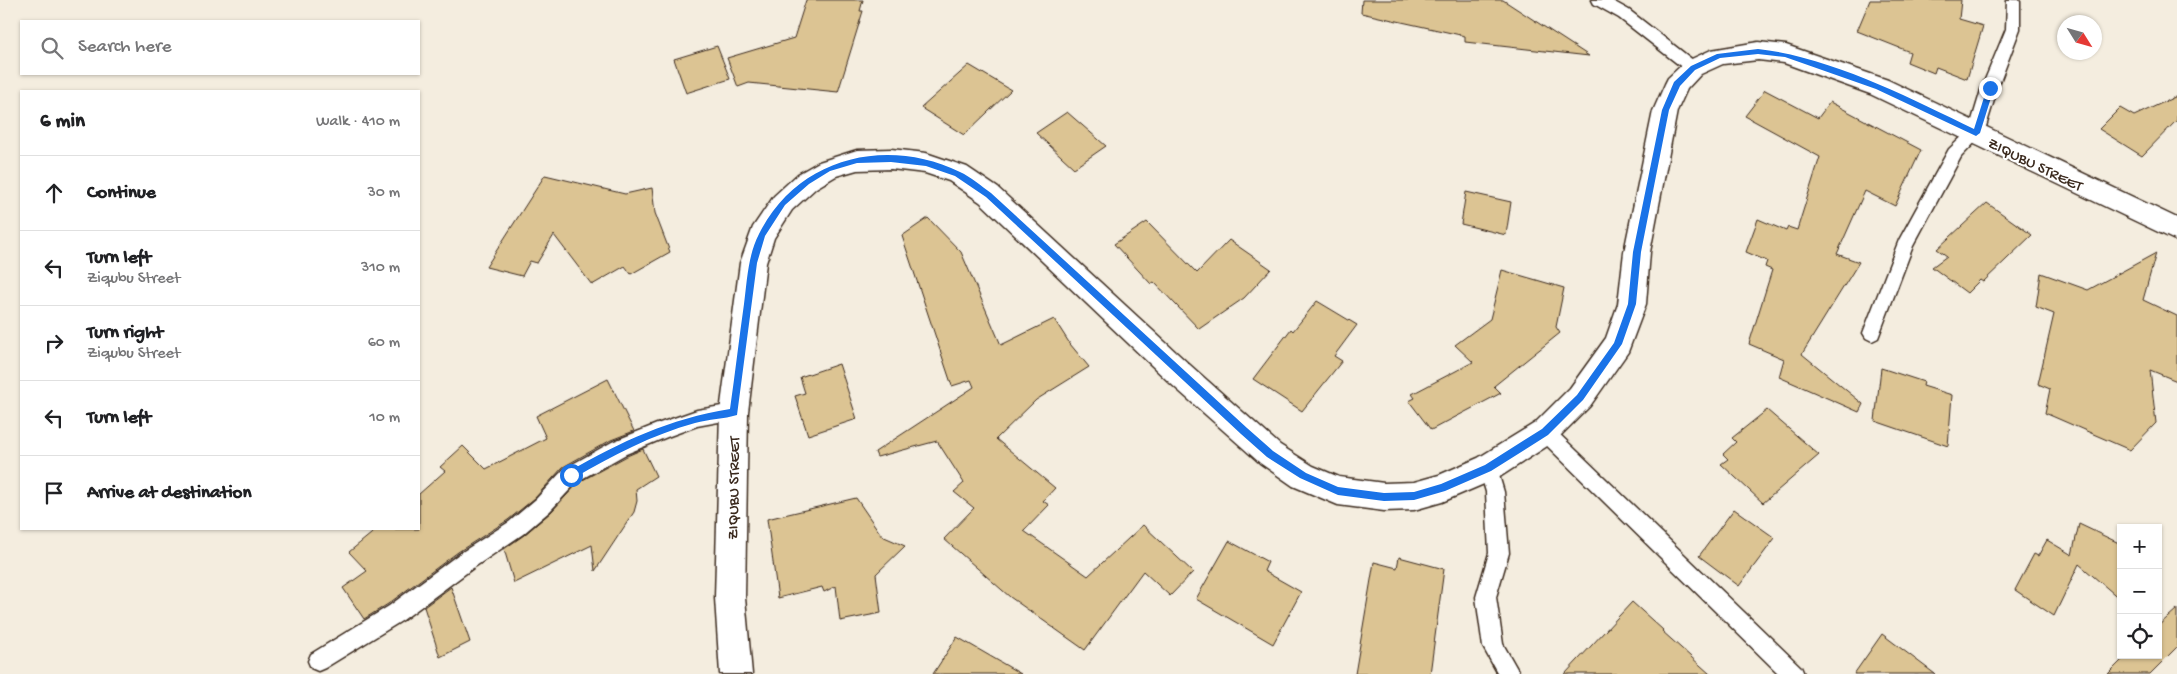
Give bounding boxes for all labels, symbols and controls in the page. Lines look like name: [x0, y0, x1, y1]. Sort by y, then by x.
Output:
north arrow: [2057, 15, 2102, 60]
search box: [20, 20, 420, 75]
icon: search: [38, 34, 66, 62]
text: Search here: [78, 36, 172, 59]
route end: [1979, 77, 2002, 100]
text: 6 min: [40, 110, 85, 135]
text: Walk · 410 m: [316, 113, 400, 132]
street label: ZIQUBU STREET: [1984, 135, 2086, 198]
icon: ahead: [40, 179, 68, 207]
text: Continue: [87, 182, 156, 205]
text: 30 m: [367, 184, 400, 203]
text: Turn left: [87, 247, 151, 270]
icon: left: [40, 254, 68, 282]
text: 310 m: [361, 259, 400, 278]
text: Ziqubu Street: [87, 270, 180, 289]
text: Turn right: [87, 322, 163, 345]
icon: right: [40, 329, 68, 357]
text: 60 m: [368, 334, 400, 353]
text: Ziqubu Street: [87, 345, 180, 364]
icon: left: [40, 404, 68, 432]
text: Turn left: [87, 407, 151, 430]
text: 10 m: [369, 409, 400, 428]
street label: ZIQUBU STREET: [725, 435, 746, 540]
route start: [560, 464, 583, 487]
icon: arrive: [40, 479, 68, 507]
text: Arrive at destination: [87, 482, 251, 505]
map controls: [2117, 524, 2162, 659]
button: +: [2117, 524, 2162, 569]
button: −: [2117, 569, 2162, 614]
button: locate: [2117, 614, 2162, 659]

